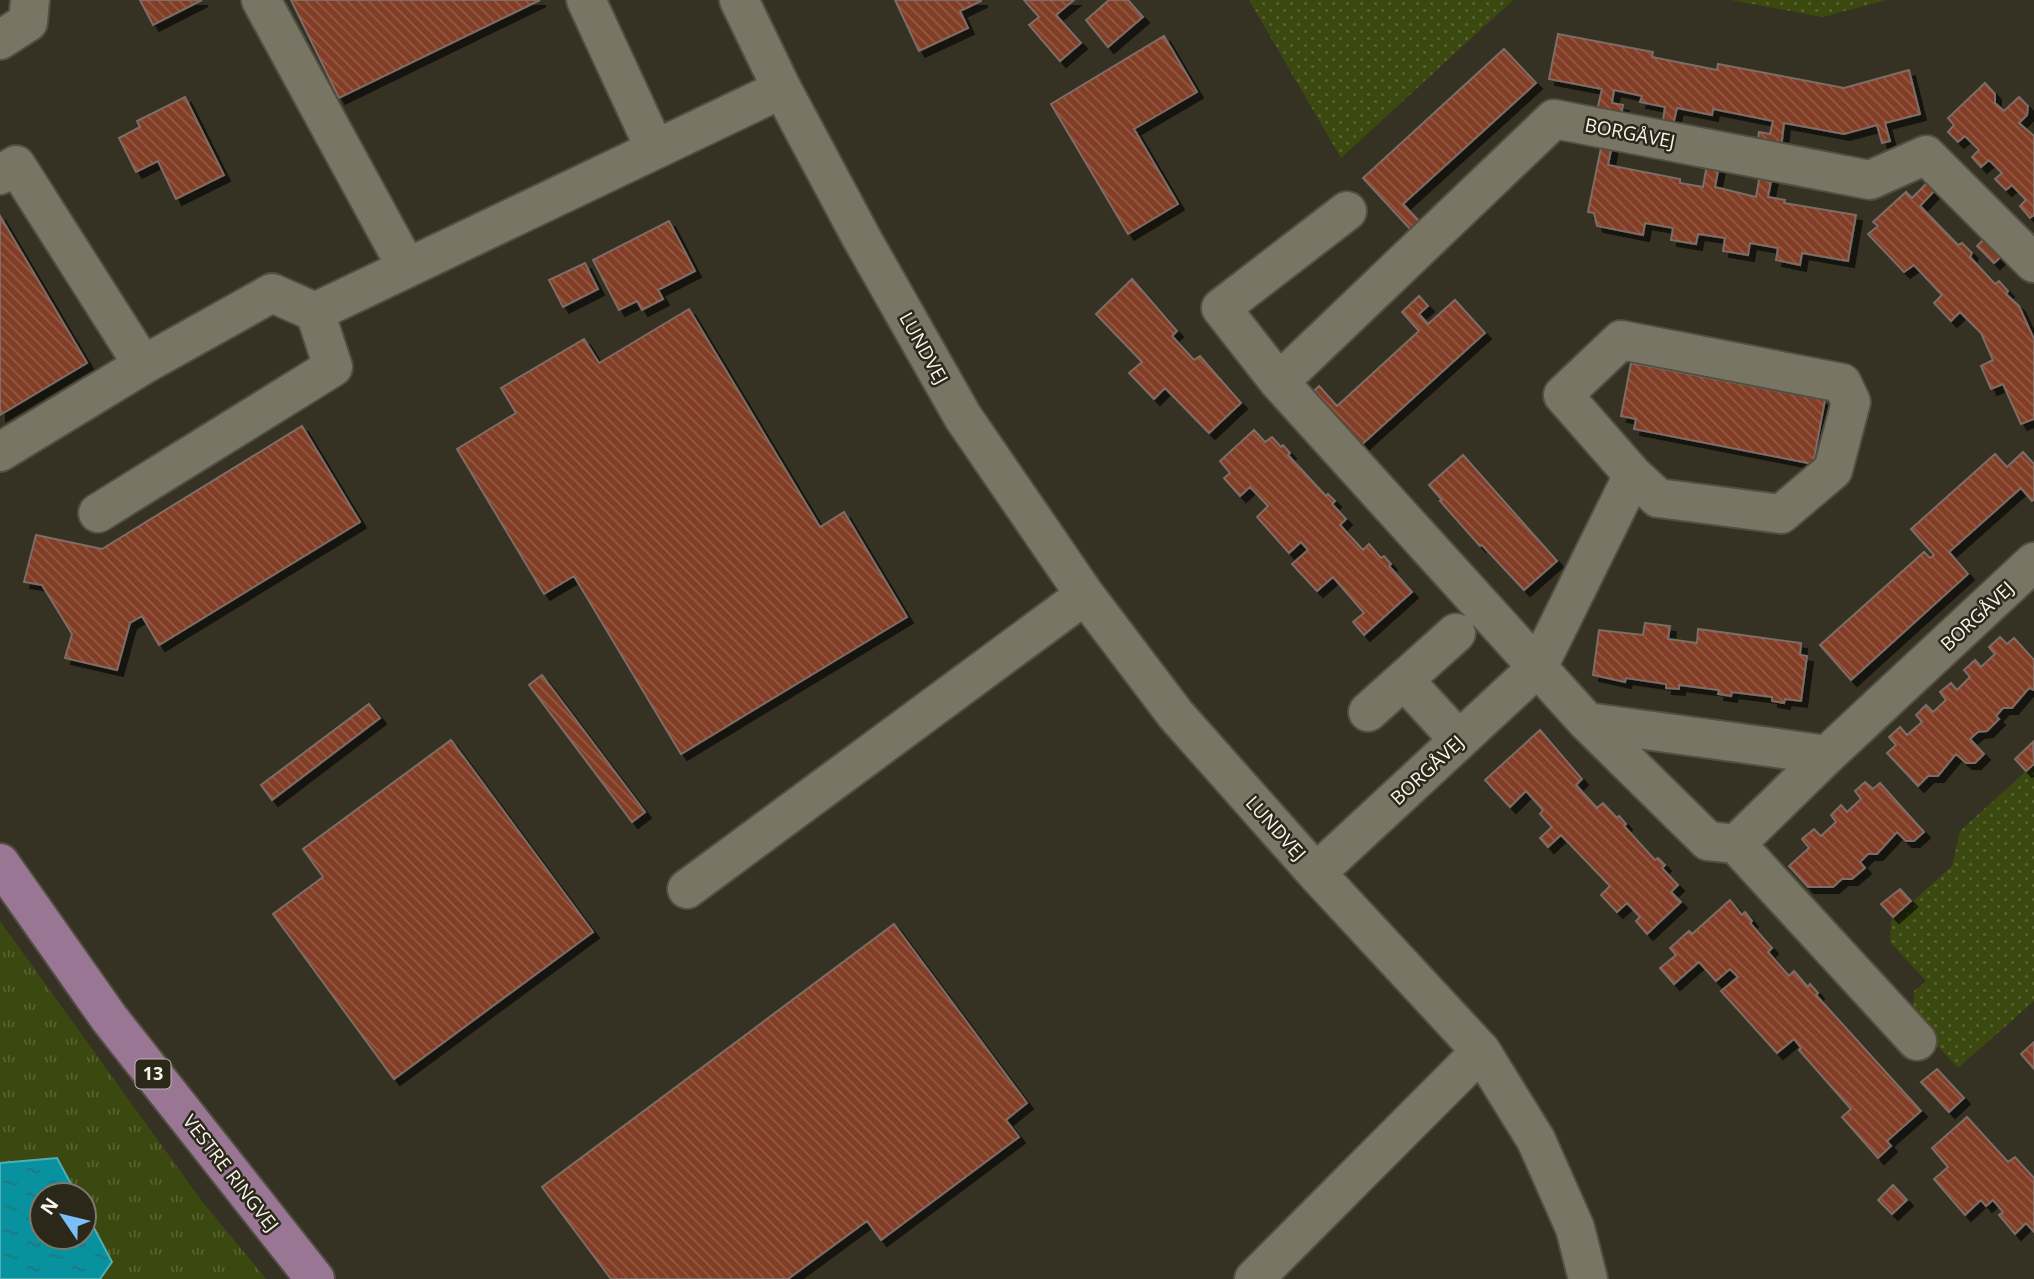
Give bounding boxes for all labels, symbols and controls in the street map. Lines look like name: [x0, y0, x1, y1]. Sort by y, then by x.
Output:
street label: BORGÅVEJ: [1583, 111, 1677, 155]
street label: LUNDVEJ: [894, 307, 954, 389]
street label: BORGÅVEJ: [1935, 575, 2019, 657]
street label: BORGÅVEJ: [1385, 729, 1469, 811]
street label: LUNDVEJ: [1240, 790, 1312, 866]
road number: 13: [136, 1059, 170, 1088]
street label: VESTRE RINGVEJ: [177, 1109, 285, 1237]
north arrow: [28, 1181, 98, 1251]
text: N: [34, 1192, 64, 1220]

